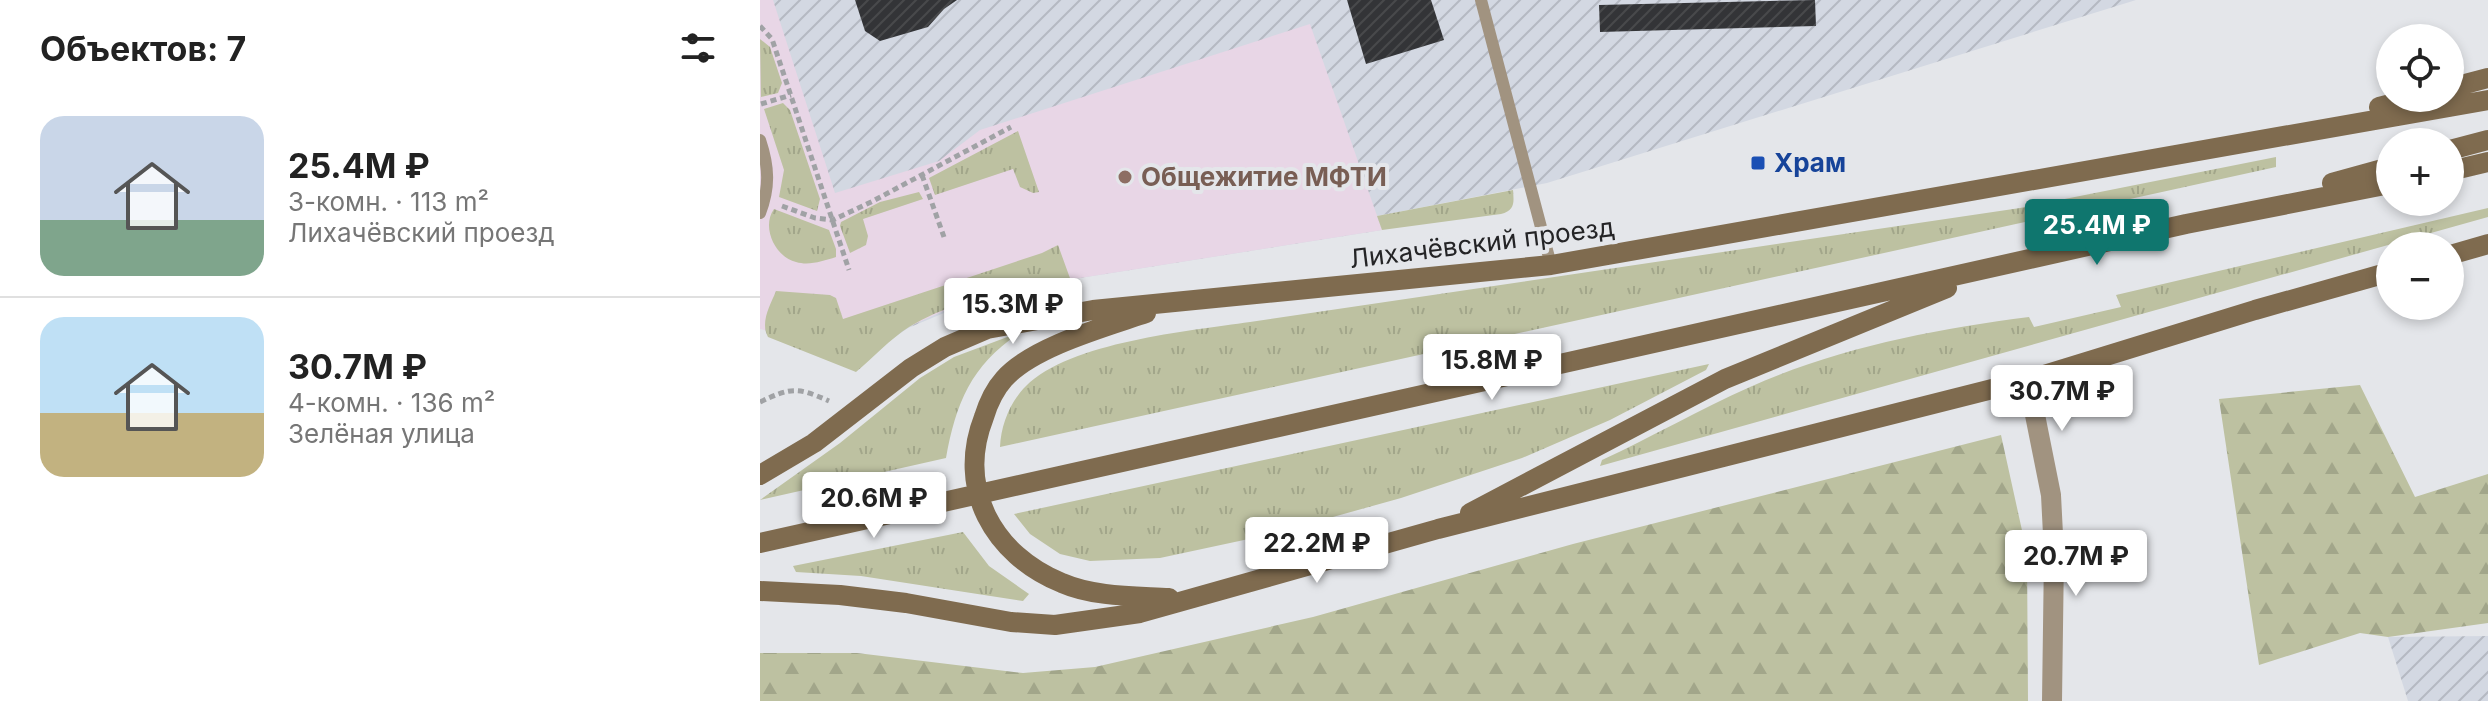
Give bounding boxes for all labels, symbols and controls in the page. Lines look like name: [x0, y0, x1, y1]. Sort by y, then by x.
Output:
map controls: [2376, 24, 2464, 320]
button: locate: [2376, 24, 2464, 112]
icon: filters: [676, 26, 720, 70]
text: Объектов: 7: [40, 28, 246, 69]
button: +: [2376, 128, 2464, 216]
text: 25.4M ₽: [288, 145, 430, 186]
place label: Храм: [1774, 147, 1846, 178]
icon: home: [104, 148, 200, 244]
marker: Храм: [1749, 154, 1767, 172]
place label: Общежитие МФТИ: [1141, 161, 1387, 192]
marker: Общежитие МФТИ: [1116, 168, 1134, 186]
text: 3-комн. · 113 m²: [288, 186, 489, 217]
pin: 25.4M ₽: [2023, 199, 2171, 267]
text: 25.4M ₽: [2043, 209, 2151, 240]
street label: Лихачёвский проезд: [1348, 211, 1616, 274]
text: Лихачёвский проезд: [288, 217, 555, 248]
button: −: [2376, 232, 2464, 320]
pin: 15.3M ₽: [939, 278, 1087, 346]
text: 15.3M ₽: [962, 288, 1064, 319]
pin: 15.8M ₽: [1418, 334, 1566, 402]
text: 15.8M ₽: [1441, 344, 1543, 375]
text: 30.7M ₽: [288, 346, 427, 387]
icon: home: [104, 349, 200, 445]
pin: 30.7M ₽: [1988, 365, 2136, 433]
text: 30.7M ₽: [2009, 375, 2115, 406]
text: 4-комн. · 136 m²: [288, 387, 495, 418]
text: Зелёная улица: [288, 418, 475, 449]
pin: 20.6M ₽: [800, 472, 948, 540]
text: 20.6M ₽: [820, 482, 928, 513]
pin: 22.2M ₽: [1243, 517, 1391, 585]
text: 22.2M ₽: [1263, 527, 1371, 558]
pin: 20.7M ₽: [2002, 530, 2150, 598]
text: 20.7M ₽: [2023, 540, 2129, 571]

